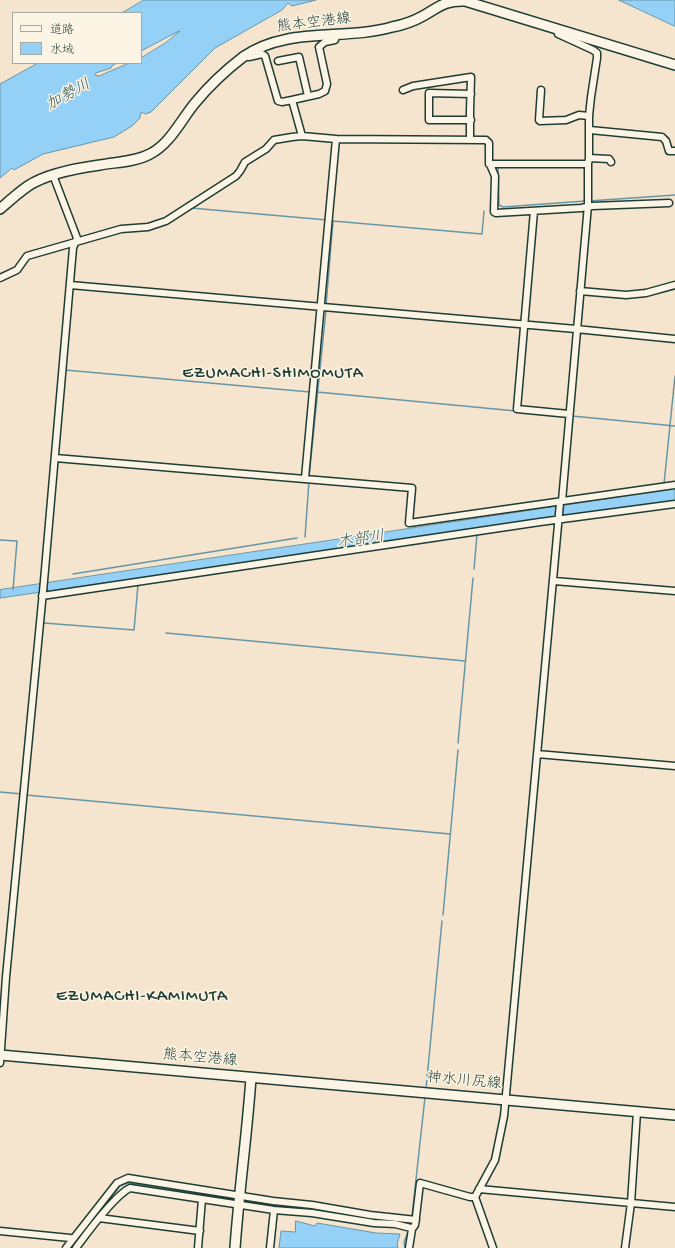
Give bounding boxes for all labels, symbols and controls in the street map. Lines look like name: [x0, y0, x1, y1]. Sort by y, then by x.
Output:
street label: 熊本空港線: [276, 10, 352, 38]
legend: [12, 12, 142, 64]
text: 道路: [50, 24, 74, 38]
text: 水域: [50, 44, 74, 58]
water label: 加勢川: [43, 76, 95, 116]
district label: EZUMACHI-SHIMOMUTA: [182, 364, 364, 384]
water label: 木部川: [336, 528, 386, 554]
district label: EZUMACHI-KAMIMUTA: [56, 987, 228, 1007]
street label: 熊本空港線: [162, 1047, 238, 1071]
street label: 神水川尻線: [426, 1070, 502, 1094]

